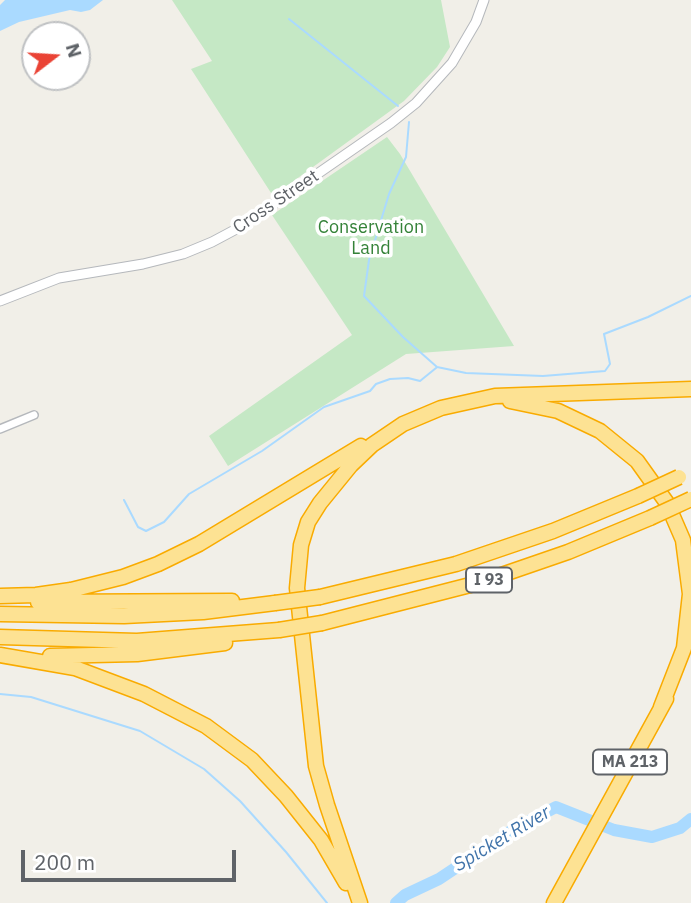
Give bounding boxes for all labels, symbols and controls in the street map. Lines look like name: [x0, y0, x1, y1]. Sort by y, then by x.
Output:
north arrow: [21, 21, 91, 91]
text: N: [61, 40, 88, 61]
street label: Cross Street: [229, 165, 323, 239]
park label: Conservation Land: [318, 217, 424, 260]
road number: I 93: [466, 568, 512, 593]
road number: MA 213: [593, 750, 667, 775]
water label: Spicket River: [450, 801, 554, 877]
scale bar: [24, 836, 240, 880]
text: 200 m: [34, 848, 95, 876]

